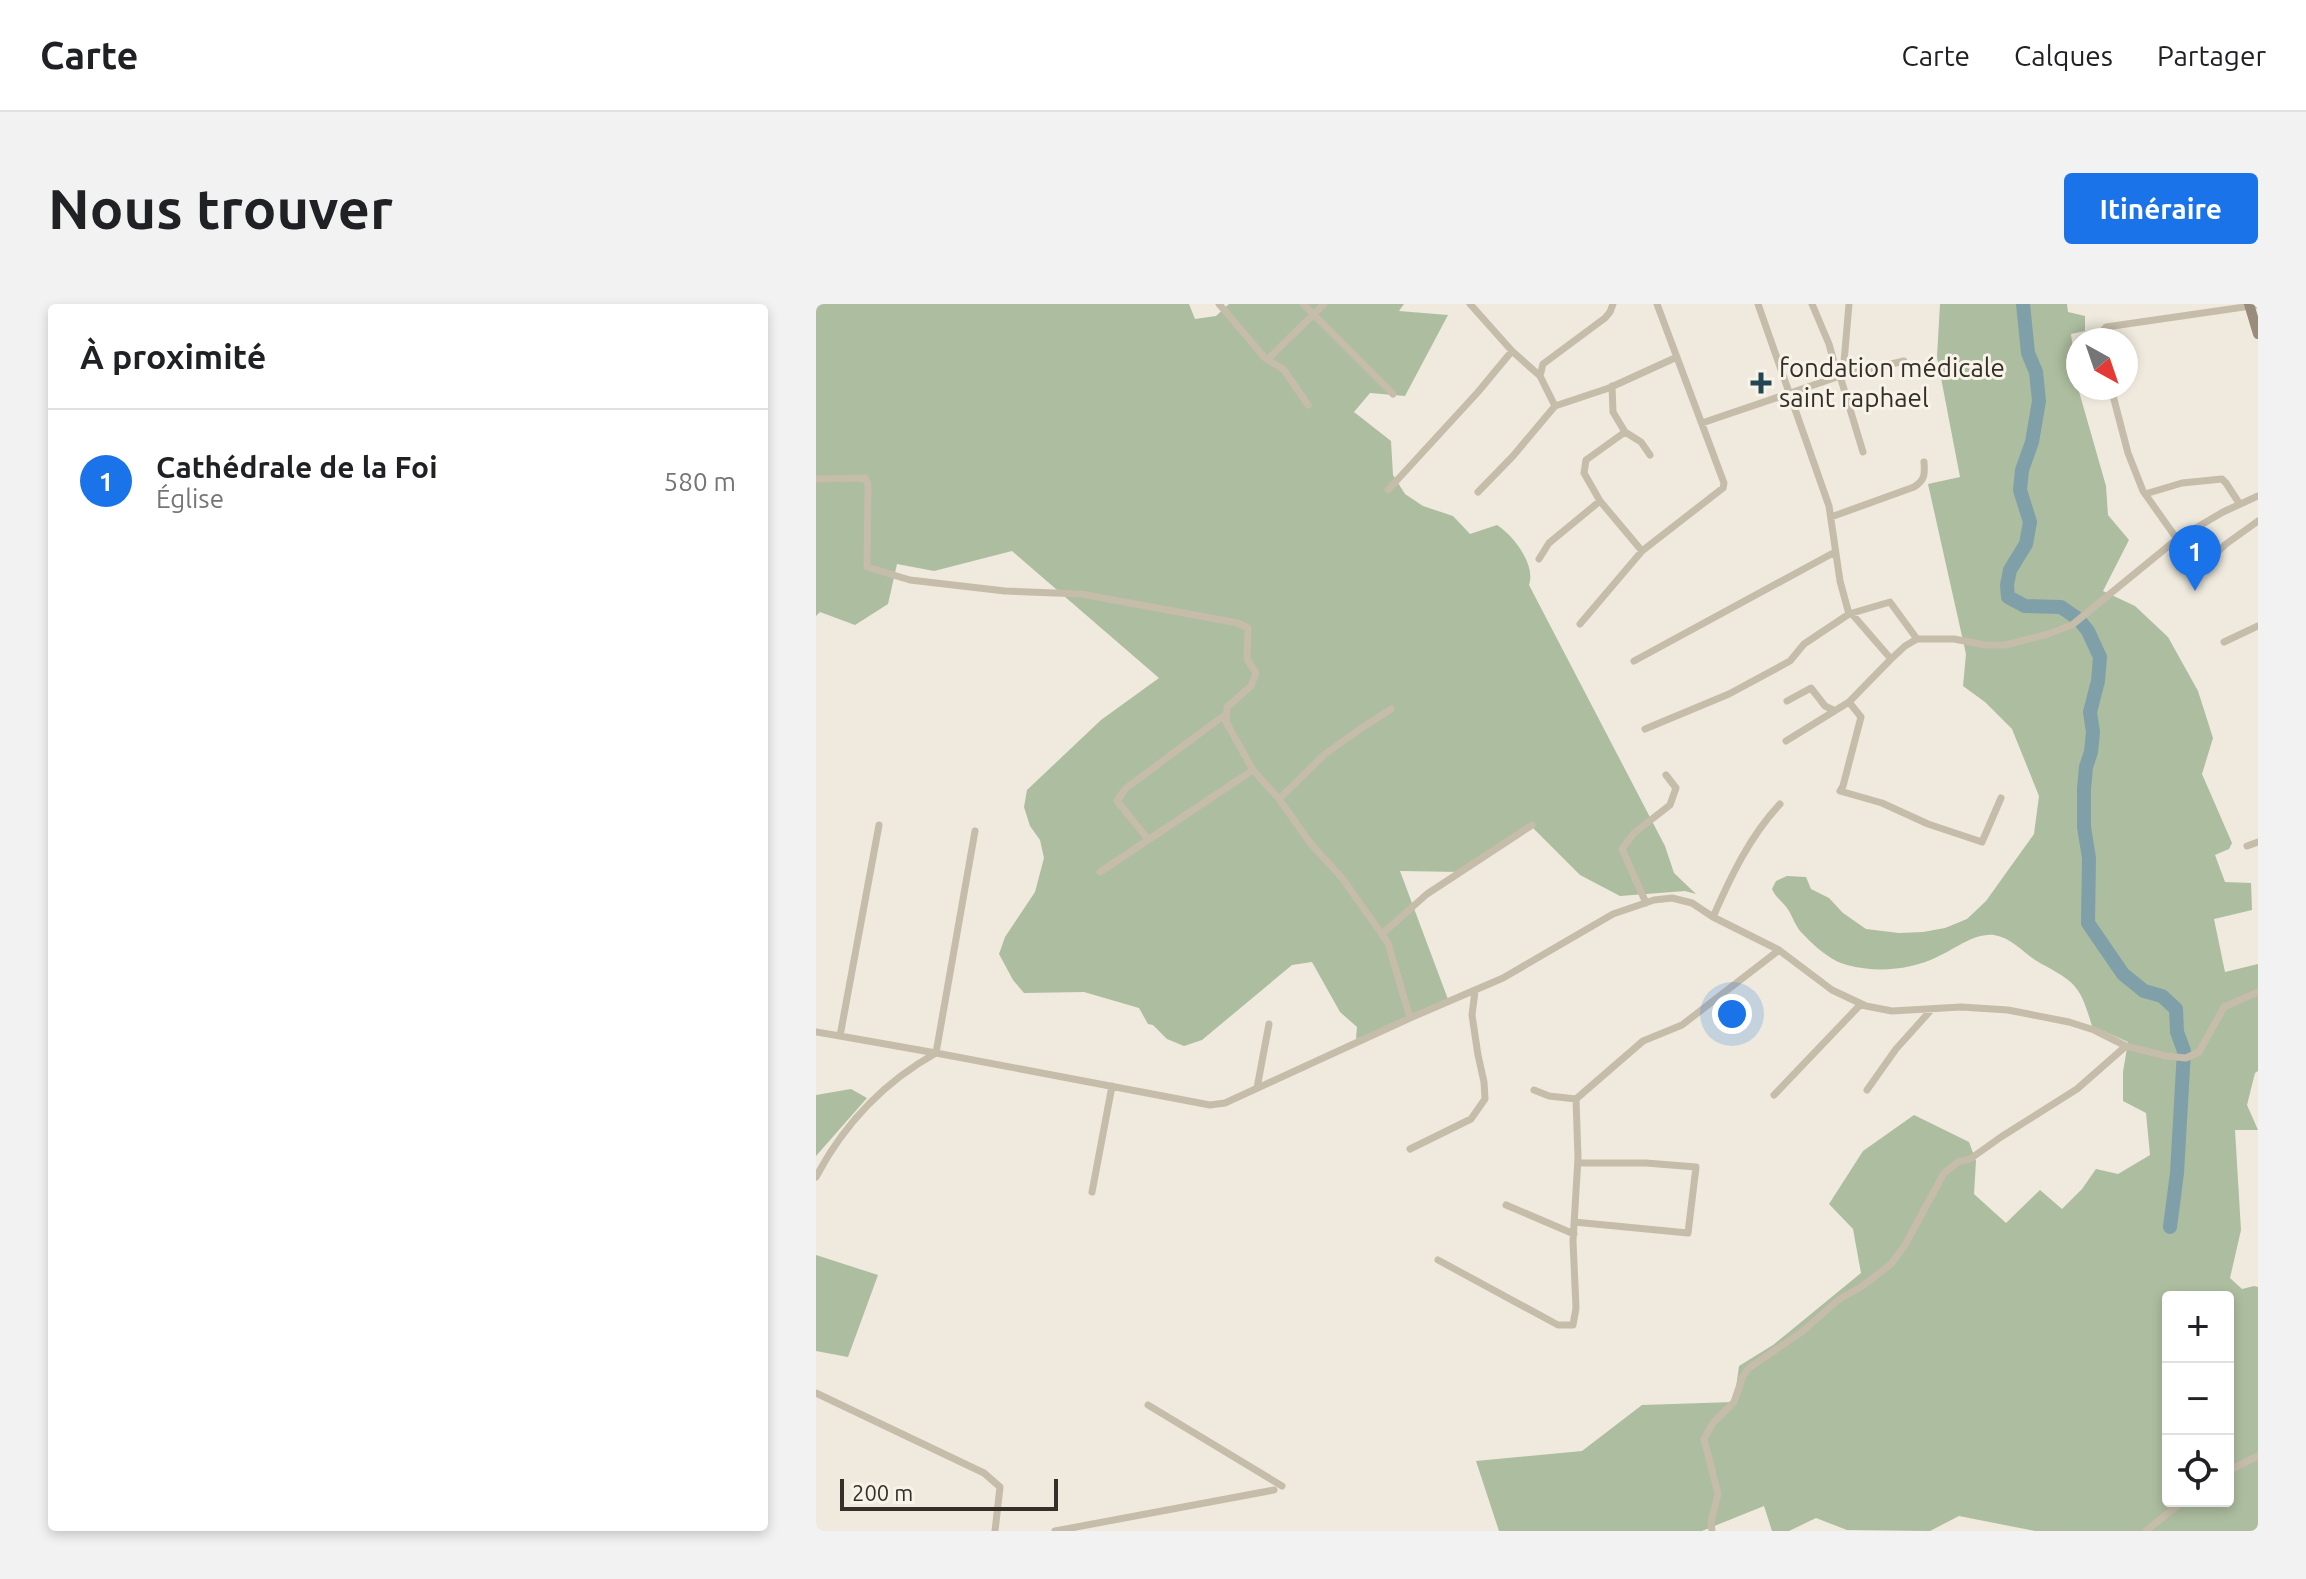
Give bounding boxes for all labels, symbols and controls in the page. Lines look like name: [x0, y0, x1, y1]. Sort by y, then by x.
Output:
text: Carte: [40, 34, 139, 76]
text: Carte: [1901, 40, 1970, 71]
text: Calques: [2014, 40, 2113, 71]
text: Partager: [2157, 40, 2266, 71]
button: Itinéraire: [2064, 173, 2258, 244]
text: Nous trouver: [48, 177, 393, 240]
north arrow: [2066, 328, 2138, 400]
text: À proximité: [80, 337, 266, 375]
place label: fondation médicale saint raphael: [1779, 353, 2005, 412]
marker: fondation médicale saint raphael: [1750, 372, 1772, 394]
text: Cathédrale de la Foi: [156, 450, 438, 484]
text: 1: [99, 467, 113, 496]
text: 580 m: [664, 467, 736, 496]
text: Église: [156, 484, 224, 513]
pin: 1: [2169, 525, 2221, 591]
your location: [1712, 994, 1752, 1034]
map controls: [2162, 1291, 2234, 1507]
button: +: [2162, 1291, 2234, 1363]
button: −: [2162, 1363, 2234, 1435]
button: locate: [2162, 1435, 2234, 1507]
scale bar: [840, 1475, 1058, 1511]
text: 200 m: [852, 1480, 913, 1505]

